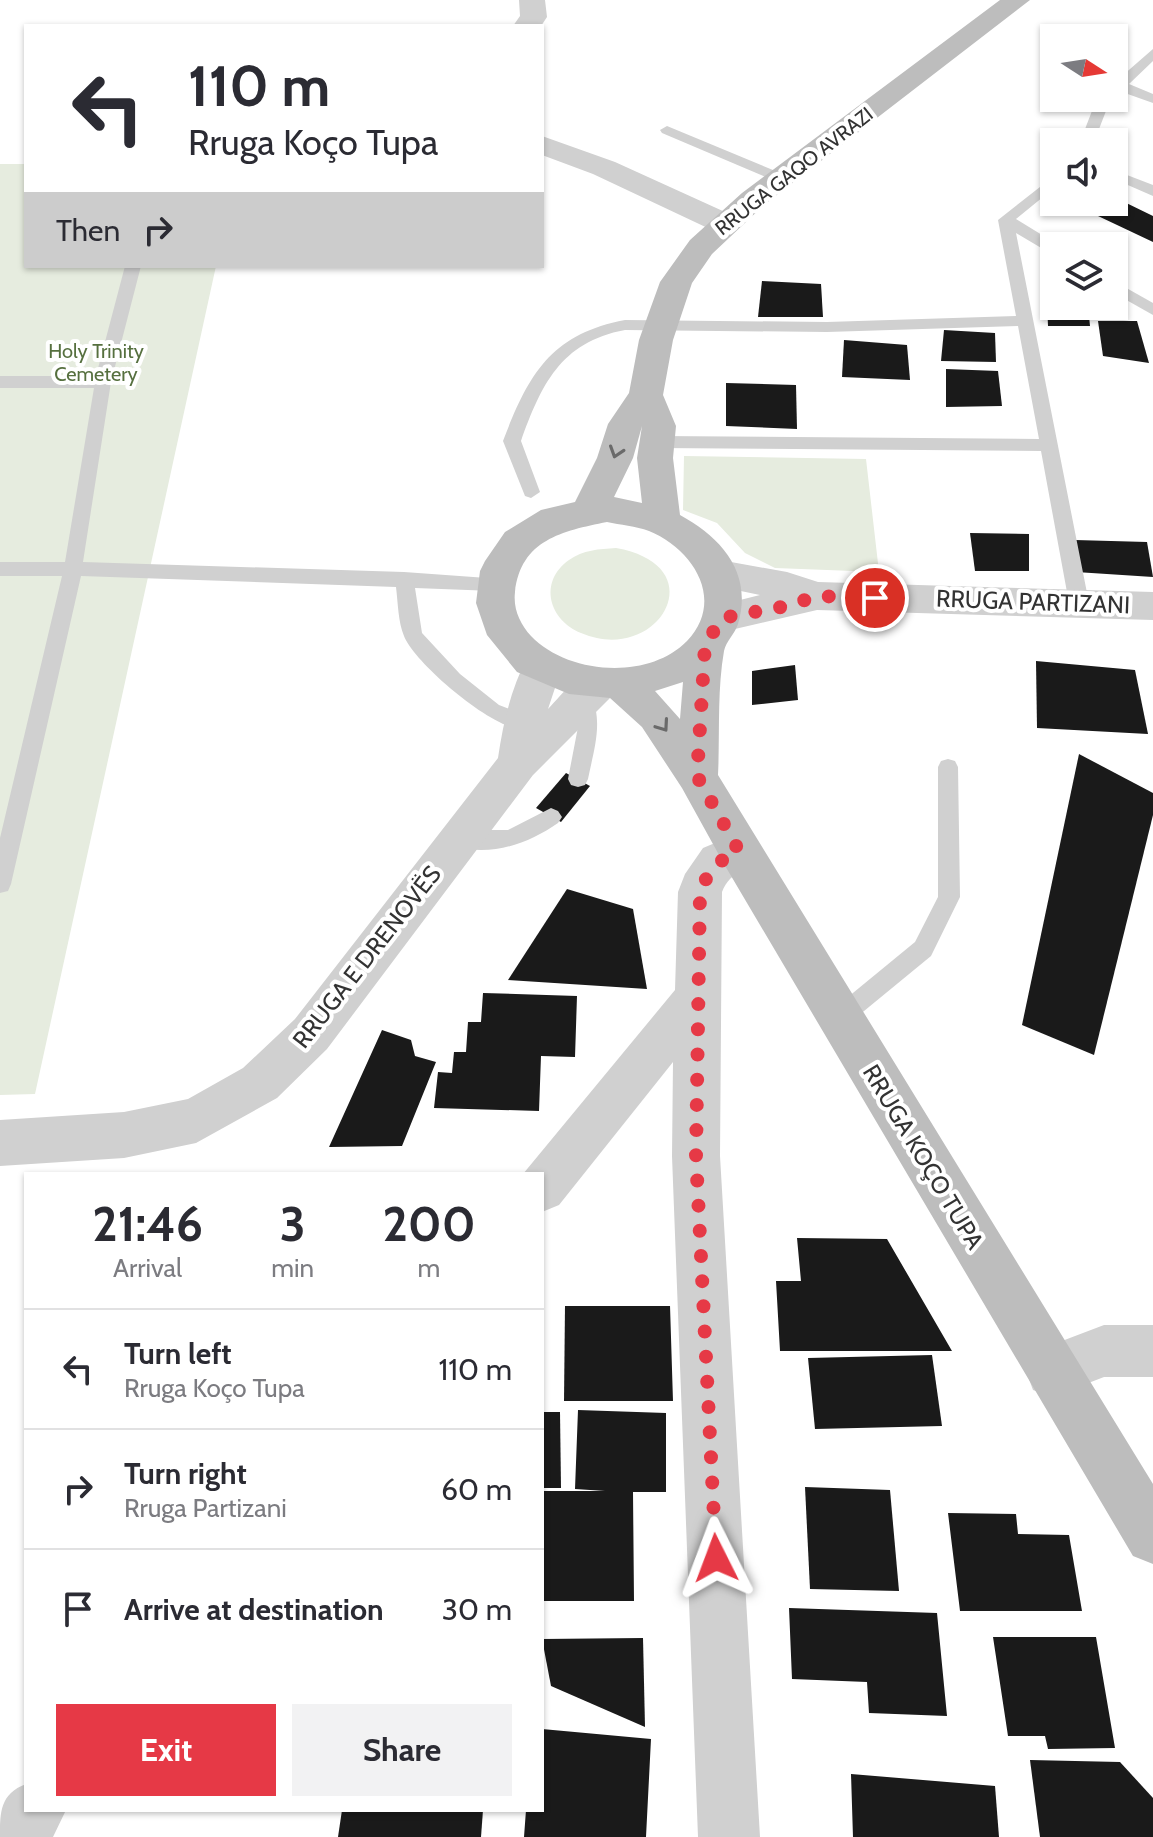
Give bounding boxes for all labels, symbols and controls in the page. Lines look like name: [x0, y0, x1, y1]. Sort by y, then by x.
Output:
north arrow: [1040, 24, 1128, 112]
map controls: [1040, 24, 1128, 320]
text: 110 m: [188, 52, 330, 120]
icon: left: [56, 56, 160, 160]
street label: RRUGA GAQO AVRAZI: [710, 102, 878, 240]
text: Rruga Koço Tupa: [188, 120, 438, 164]
button: sound: [1040, 128, 1128, 216]
icon: right: [136, 208, 180, 252]
text: Then: [56, 212, 120, 249]
button: layers: [1040, 232, 1128, 320]
park label: Holy Trinity Cemetery: [48, 339, 144, 386]
one-way arrow: [609, 445, 625, 458]
pin: [841, 564, 909, 632]
icon: arrive: [853, 576, 897, 620]
street label: RRUGA PARTIZANI: [935, 584, 1131, 619]
one-way arrow: [653, 717, 668, 731]
street label: RRUGA E DRENOVËS: [286, 860, 447, 1054]
street label: RRUGA KOÇO TUPA: [857, 1059, 990, 1254]
text: 21:46: [92, 1195, 203, 1253]
text: 3: [280, 1195, 306, 1253]
text: 200: [382, 1195, 476, 1253]
text: Arrival: [113, 1252, 182, 1284]
text: min: [271, 1252, 314, 1284]
text: m: [418, 1252, 440, 1284]
text: Turn left: [124, 1335, 232, 1372]
icon: left: [56, 1347, 100, 1391]
text: 110 m: [438, 1351, 512, 1388]
text: Rruga Koço Tupa: [124, 1372, 305, 1404]
text: Turn right: [124, 1455, 247, 1492]
icon: right: [56, 1467, 100, 1511]
text: 60 m: [441, 1471, 512, 1508]
text: Rruga Partizani: [124, 1492, 287, 1524]
position arrow: [674, 1516, 758, 1600]
icon: arrive: [56, 1587, 100, 1631]
text: Arrive at destination: [124, 1591, 384, 1628]
text: 30 m: [442, 1591, 512, 1628]
button: Exit: [56, 1704, 276, 1796]
button: Share: [292, 1704, 512, 1796]

